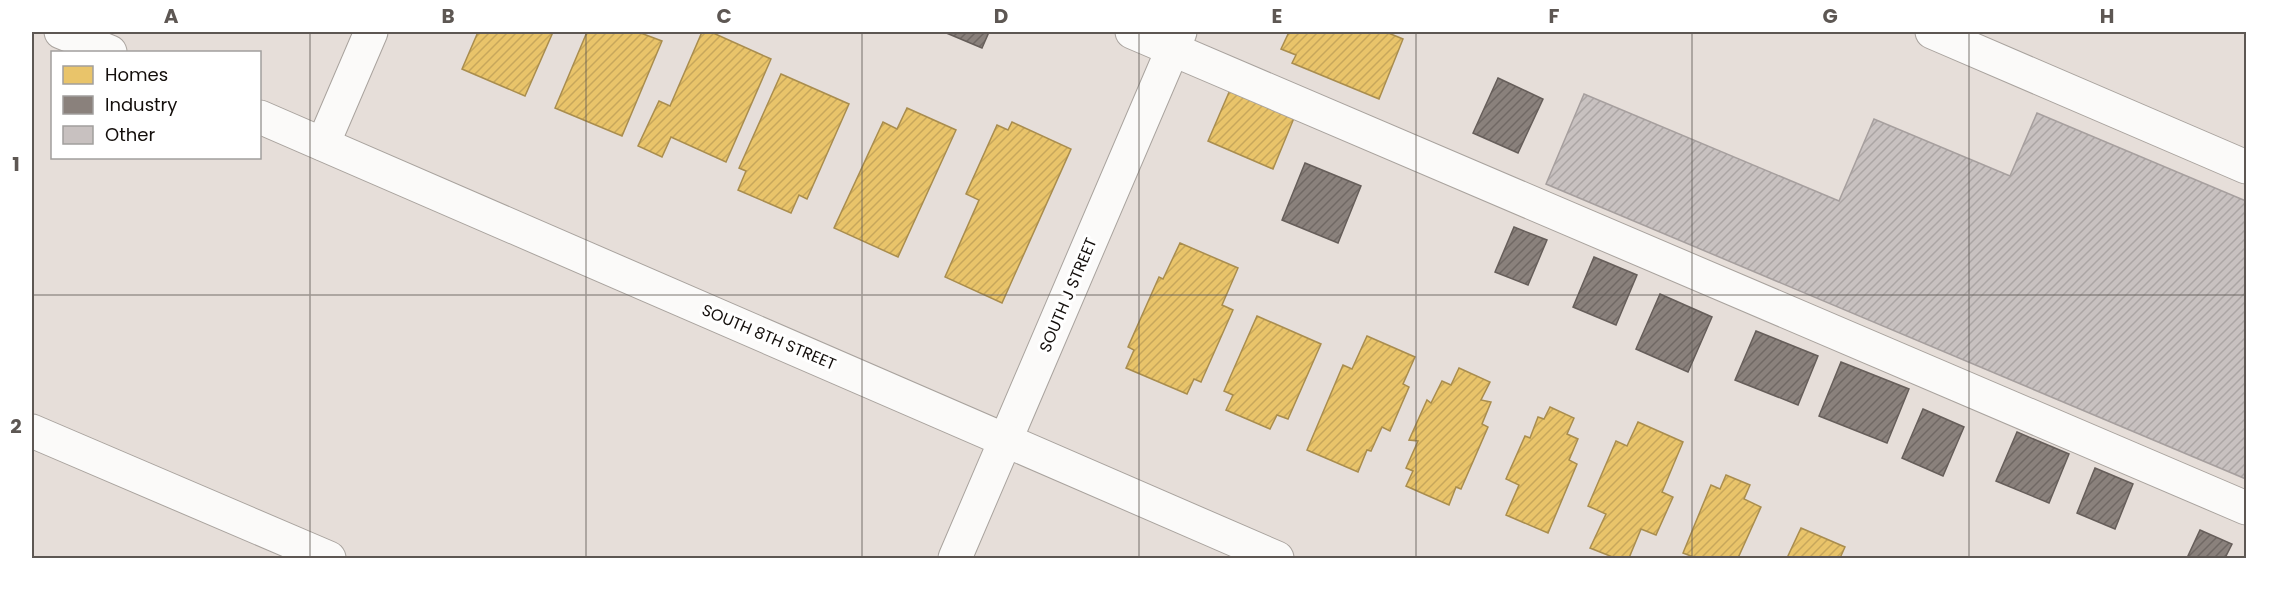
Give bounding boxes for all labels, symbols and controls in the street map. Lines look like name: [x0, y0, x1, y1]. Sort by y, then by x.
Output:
text: A: [164, 2, 179, 30]
text: B: [441, 2, 455, 30]
text: C: [716, 2, 732, 30]
text: D: [994, 2, 1008, 30]
text: E: [1272, 2, 1282, 30]
text: F: [1549, 2, 1560, 30]
text: G: [1822, 2, 1838, 30]
text: H: [2100, 2, 2114, 30]
legend: [51, 51, 261, 159]
text: Homes: [105, 62, 168, 87]
text: Industry: [105, 92, 177, 117]
text: Other: [105, 122, 155, 147]
text: 1: [12, 150, 20, 178]
street label: SOUTH J STREET: [1034, 234, 1103, 356]
street label: SOUTH 8TH STREET: [698, 298, 840, 376]
text: 2: [10, 412, 22, 440]

